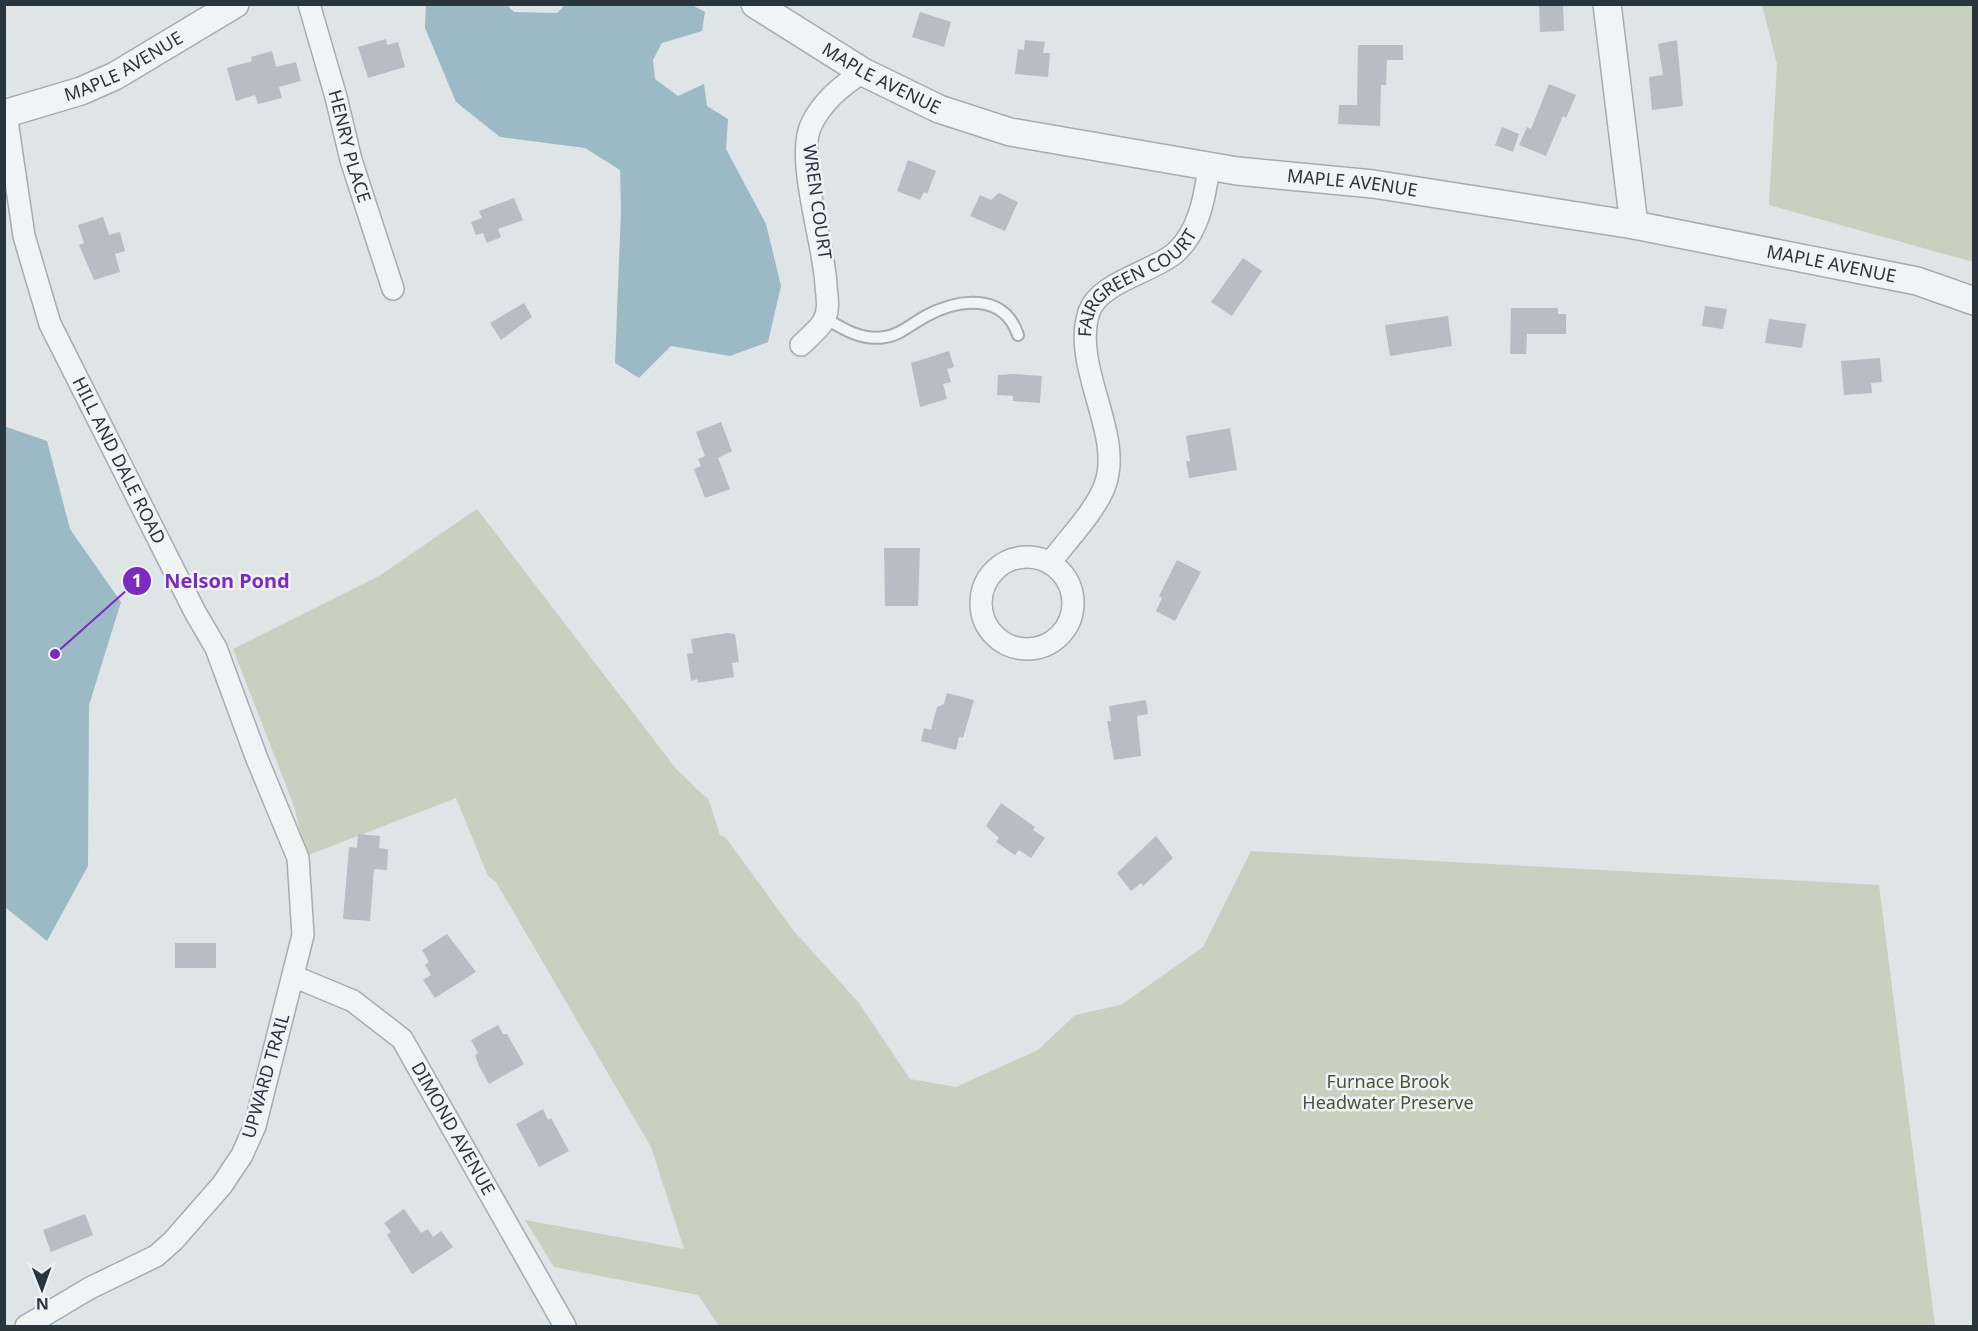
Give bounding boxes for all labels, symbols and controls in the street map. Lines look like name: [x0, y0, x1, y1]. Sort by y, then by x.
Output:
street label: MAPLE AVENUE: [61, 25, 187, 106]
street label: MAPLE AVENUE: [818, 36, 945, 119]
street label: HENRY PLACE: [324, 87, 377, 206]
street label: WREN COURT: [798, 143, 838, 261]
street label: MAPLE AVENUE: [1286, 163, 1419, 202]
street label: FAIRGREEN COURT: [1072, 224, 1202, 338]
street label: MAPLE AVENUE: [1765, 239, 1898, 288]
street label: HILL AND DALE ROAD: [68, 373, 172, 548]
callout: Nelson Pond: [122, 562, 302, 600]
text: Nelson Pond: [164, 567, 290, 594]
text: 1: [132, 568, 142, 592]
street label: UPWARD TRAIL: [236, 1010, 294, 1141]
street label: DIMOND AVENUE: [406, 1057, 501, 1199]
park label: Furnace Brook Headwater Preserve: [1302, 1069, 1474, 1114]
north arrow: [12, 1259, 72, 1319]
text: N: [36, 1293, 49, 1315]

